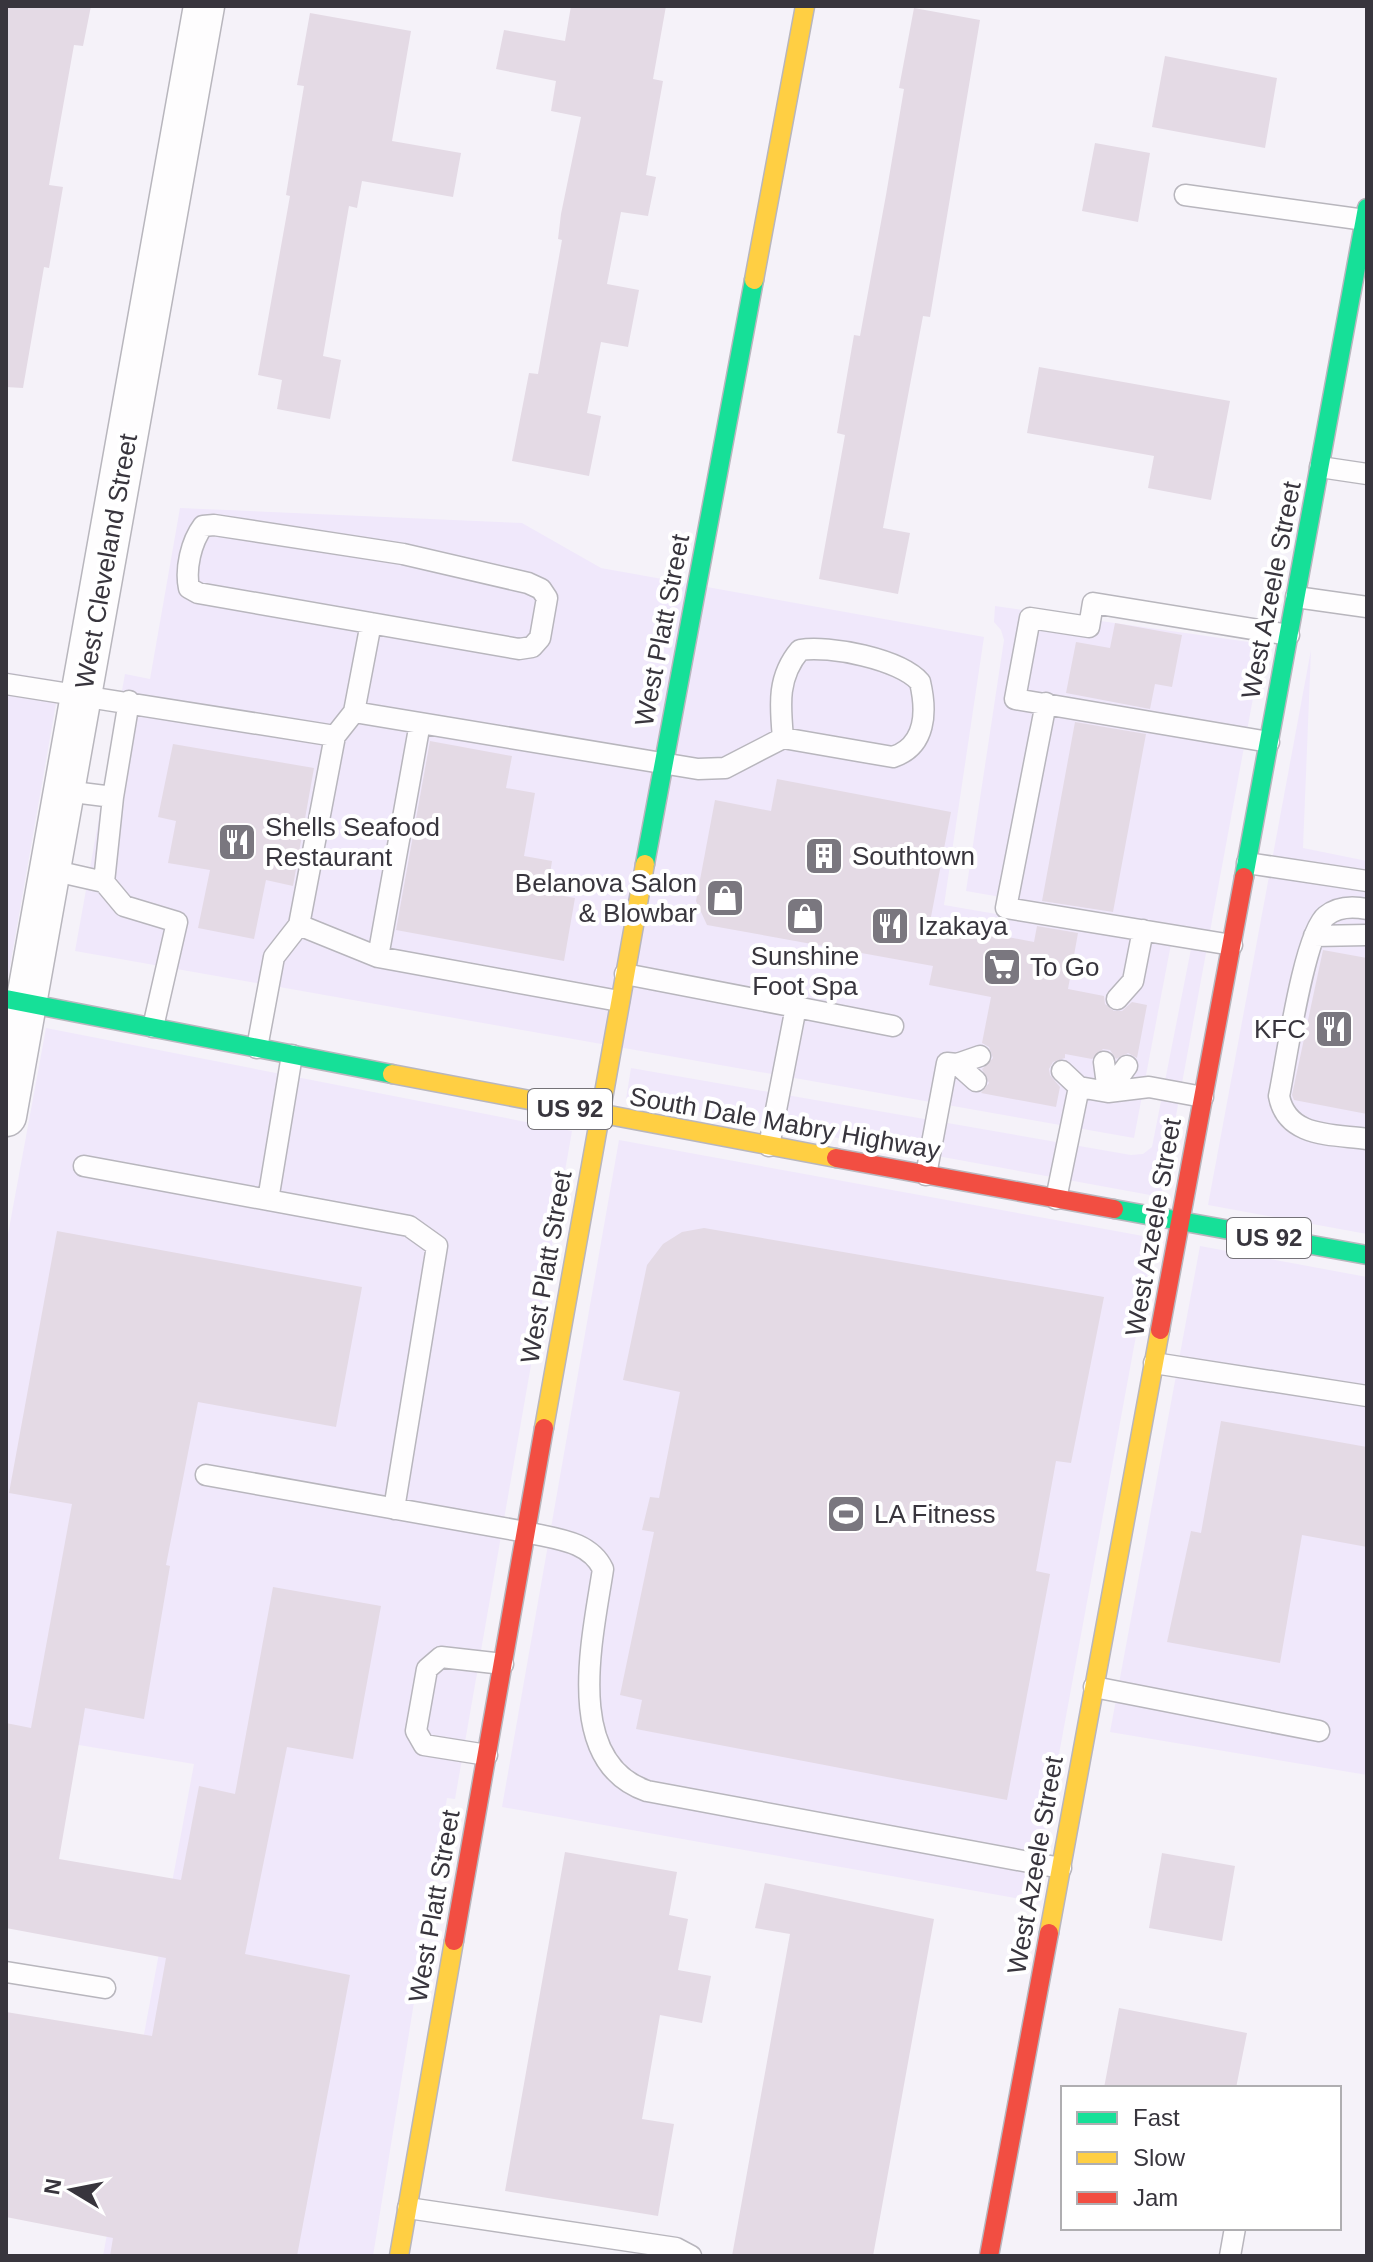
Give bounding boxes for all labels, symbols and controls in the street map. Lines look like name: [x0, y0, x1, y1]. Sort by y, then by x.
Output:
street label: West Cleveland Street: [69, 430, 143, 691]
street label: West Azeele Street: [1235, 478, 1307, 701]
street label: West Platt Street: [629, 531, 695, 728]
place label: Shells Seafood Restaurant: [265, 812, 440, 872]
restaurant icon: Shells Seafood Restaurant: [216, 821, 258, 863]
building icon: Southtown: [803, 835, 845, 877]
place label: Southtown: [852, 841, 975, 871]
place label: Belanova Salon & Blowbar: [515, 868, 697, 928]
shop icon: Belanova Salon & Blowbar: [704, 877, 746, 919]
shop icon: Sunshine Foot Spa: [784, 895, 826, 937]
restaurant icon: Izakaya: [869, 905, 911, 947]
place label: Izakaya: [918, 911, 1008, 941]
place label: Sunshine Foot Spa: [751, 941, 859, 1001]
supermarket icon: To Go: [981, 946, 1023, 988]
place label: To Go: [1030, 952, 1099, 982]
restaurant icon: KFC: [1313, 1008, 1355, 1050]
place label: KFC: [1254, 1014, 1306, 1044]
street label: South Dale Mabry Highway: [627, 1081, 943, 1165]
road number: US 92: [528, 1089, 612, 1129]
street label: West Azeele Street: [1119, 1115, 1187, 1338]
street label: West Platt Street: [514, 1168, 578, 1365]
road number: US 92: [1227, 1218, 1311, 1258]
sports icon: LA Fitness: [825, 1493, 867, 1535]
place label: LA Fitness: [874, 1499, 995, 1529]
street label: West Azeele Street: [1001, 1753, 1069, 1976]
street label: West Platt Street: [402, 1807, 466, 2004]
legend: [1061, 2086, 1341, 2230]
text: Fast: [1133, 2104, 1180, 2131]
text: Slow: [1133, 2144, 1186, 2171]
north arrow: [32, 2150, 112, 2230]
text: N: [39, 2177, 66, 2197]
text: Jam: [1133, 2184, 1178, 2211]

